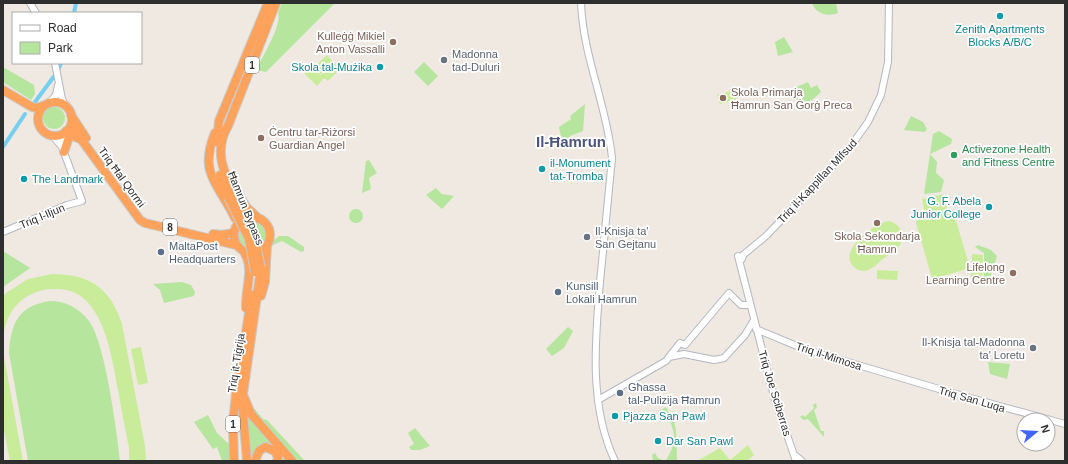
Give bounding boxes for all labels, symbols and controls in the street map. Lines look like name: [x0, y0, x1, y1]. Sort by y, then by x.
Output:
marker: Zenith Apartments Blocks A/B/C: [995, 11, 1005, 21]
legend: [12, 12, 142, 64]
text: Road: [48, 21, 77, 35]
place label: Zenith Apartments Blocks A/B/C: [955, 23, 1045, 48]
place label: Kulleġġ Mikiel Anton Vassalli: [316, 30, 385, 55]
marker: Kulleġġ Mikiel Anton Vassalli: [388, 37, 398, 47]
text: Park: [48, 41, 74, 55]
place label: Madonna tad-Duluri: [452, 48, 500, 73]
marker: Madonna tad-Duluri: [439, 55, 449, 65]
road number: 1: [245, 57, 259, 73]
place label: Skola tal-Mużika: [291, 61, 373, 73]
marker: Skola tal-Mużika: [375, 62, 385, 72]
place label: Skola Primarja Ħamrun San Ġorġ Preca: [731, 86, 853, 111]
marker: Skola Primarja Ħamrun San Ġorġ Preca: [718, 93, 728, 103]
place label: Ċentru tar-Riżorsi Guardian Angel: [269, 126, 355, 151]
marker: Ċentru tar-Riżorsi Guardian Angel: [256, 133, 266, 143]
district label: Il-Ħamrun: [536, 133, 606, 150]
street label: Triq il-Kappillan Mifsud: [775, 136, 859, 226]
place label: Activezone Health and Fitness Centre: [962, 143, 1055, 168]
street label: Triq Ħal Qormi: [96, 145, 148, 209]
marker: Activezone Health and Fitness Centre: [949, 150, 959, 160]
place label: il-Monument tat-Tromba: [550, 157, 611, 182]
marker: il-Monument tat-Tromba: [537, 164, 547, 174]
street label: Ħamrun Bypass: [226, 169, 266, 247]
place label: The Landmark: [32, 173, 103, 185]
marker: The Landmark: [19, 174, 29, 184]
place label: G. F. Abela Junior College: [911, 195, 982, 220]
street label: Triq l-Iljun: [18, 201, 66, 231]
marker: G. F. Abela Junior College: [984, 202, 994, 212]
marker: Skola Sekondarja Ħamrun: [872, 218, 882, 228]
road number: 8: [163, 219, 177, 235]
place label: Il-Knisja ta' San Gejtanu: [595, 225, 656, 250]
place label: Skola Sekondarja Ħamrun: [834, 230, 921, 255]
marker: Il-Knisja ta' San Gejtanu: [582, 232, 592, 242]
place label: MaltaPost Headquarters: [169, 240, 236, 265]
marker: MaltaPost Headquarters: [156, 247, 166, 257]
place label: Lifelong Learning Centre: [926, 261, 1005, 286]
marker: Lifelong Learning Centre: [1008, 268, 1018, 278]
place label: Kunsill Lokali Hamrun: [566, 280, 637, 305]
marker: Kunsill Lokali Hamrun: [553, 287, 563, 297]
street label: Triq it-Tiġrija: [225, 331, 247, 394]
place label: Il-Knisja tal-Madonna ta' Loretu: [922, 336, 1026, 361]
street label: Triq il-Mimosa: [794, 340, 864, 373]
marker: Il-Knisja tal-Madonna ta' Loretu: [1028, 343, 1038, 353]
street label: Triq Joe Sciberras: [756, 349, 794, 438]
place label: Għassa tal-Pulizija Ħamrun: [628, 381, 720, 406]
street label: Triq San Luqa: [937, 384, 1008, 414]
marker: Għassa tal-Pulizija Ħamrun: [615, 388, 625, 398]
place label: Pjazza San Pawl: [623, 410, 706, 422]
marker: Pjazza San Pawl: [610, 411, 620, 421]
north arrow: [1016, 412, 1056, 452]
road number: 1: [226, 416, 240, 432]
text: N: [1039, 423, 1052, 435]
place label: Dar San Pawl: [666, 435, 733, 447]
marker: Dar San Pawl: [653, 436, 663, 446]

